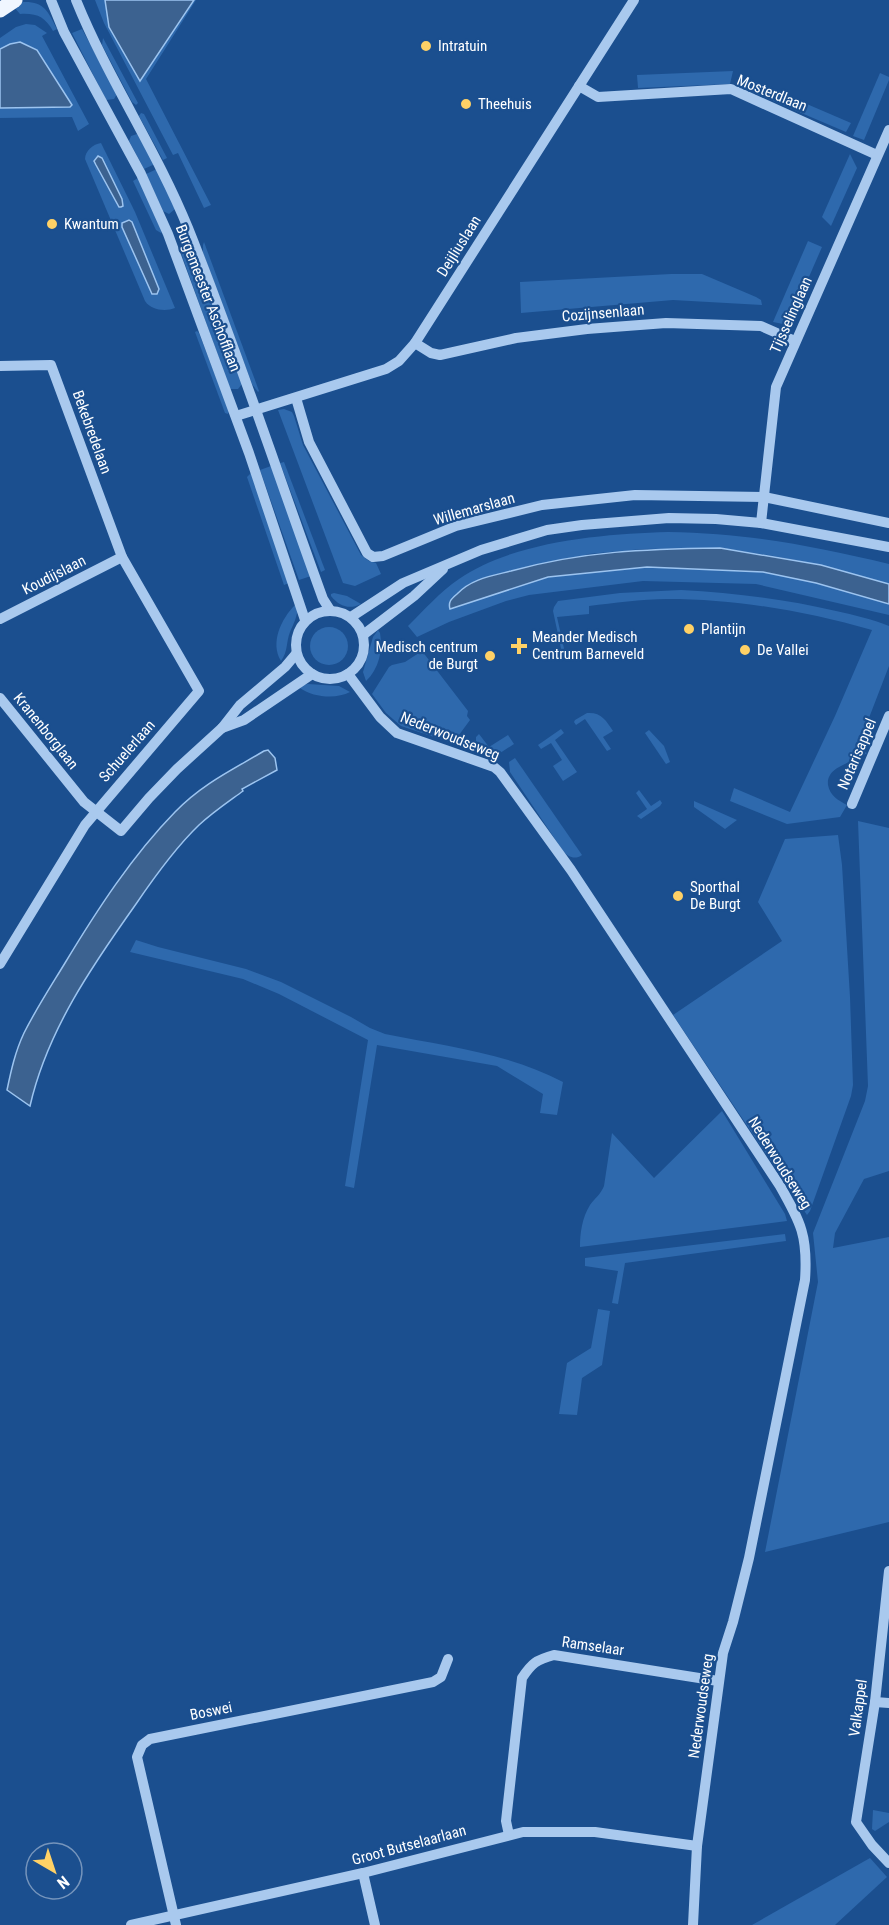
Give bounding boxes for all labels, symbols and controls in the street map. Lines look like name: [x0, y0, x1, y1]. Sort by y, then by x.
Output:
place label: Intratuin: [438, 37, 487, 55]
marker: Intratuin: [419, 39, 433, 53]
street label: Mosterdlaan: [734, 71, 810, 115]
place label: Theehuis: [478, 95, 532, 113]
marker: Theehuis: [459, 97, 473, 111]
street label: Deijliuslaan: [433, 212, 485, 280]
place label: Kwantum: [64, 215, 119, 233]
marker: Kwantum: [45, 217, 59, 231]
street label: Burgemeester Aschofflaan: [172, 222, 244, 374]
street label: Tijsselinglaan: [766, 274, 816, 356]
street label: Cozijnsenlaan: [561, 300, 645, 326]
street label: Bekebredelaan: [69, 388, 115, 476]
street label: Willemarslaan: [431, 489, 517, 529]
street label: Koudijslaan: [19, 551, 89, 599]
place label: Plantijn: [701, 620, 746, 638]
marker: Plantijn: [682, 622, 696, 636]
place label: Meander Medisch Centrum Barneveld: [532, 628, 644, 663]
marker: Meander Medisch Centrum Barneveld: [510, 637, 528, 655]
place label: Medisch centrum de Burgt: [376, 638, 478, 673]
place label: De Vallei: [757, 641, 809, 659]
marker: De Vallei: [738, 643, 752, 657]
marker: Medisch centrum de Burgt: [483, 649, 497, 663]
street label: Kranenborglaan: [10, 689, 82, 773]
street label: Nederwoudseweg: [398, 708, 502, 764]
street label: Schuelerlaan: [95, 716, 159, 786]
street label: Notarisappel: [834, 716, 880, 792]
place label: Sporthal De Burgt: [690, 878, 741, 913]
marker: Sporthal De Burgt: [671, 889, 685, 903]
street label: Nederwoudseweg: [744, 1113, 816, 1213]
street label: Ramselaar: [561, 1633, 626, 1659]
street label: Nederwoudseweg: [685, 1653, 717, 1759]
street label: Valkappel: [845, 1678, 871, 1738]
street label: Boswei: [188, 1698, 234, 1724]
street label: Groot Butselaarlaan: [350, 1821, 468, 1869]
north arrow: [24, 1841, 84, 1901]
text: N: [53, 1872, 73, 1893]

